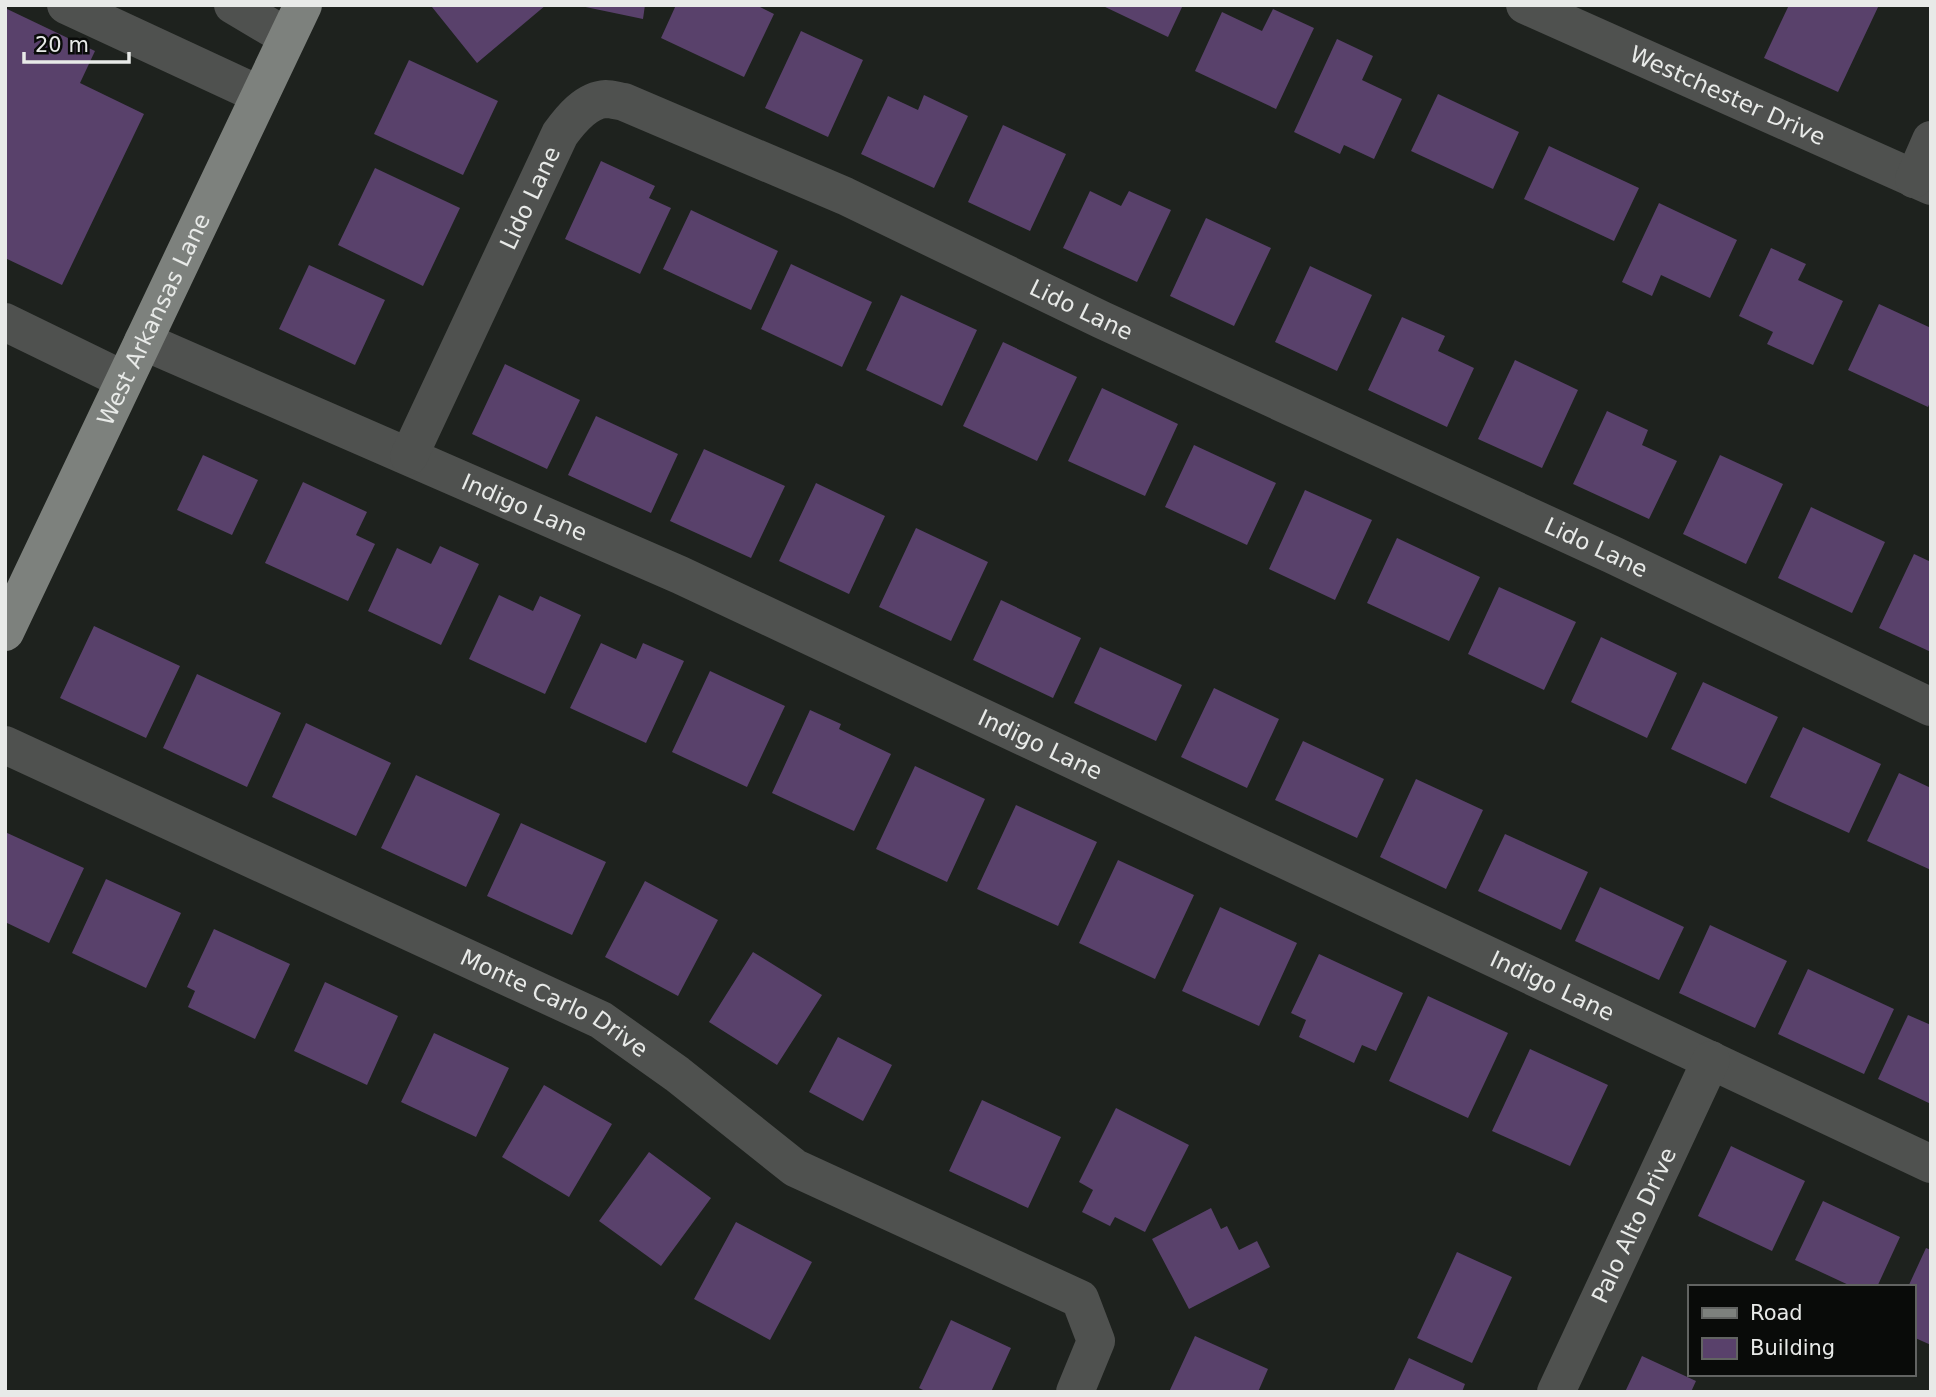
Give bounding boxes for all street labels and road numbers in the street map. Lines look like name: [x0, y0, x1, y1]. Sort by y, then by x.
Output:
street label: Westchester Drive: [1626, 41, 1830, 150]
street label: Lido Lane: [495, 142, 565, 254]
street label: West Arkansas Lane: [92, 209, 215, 430]
street label: Lido Lane: [1026, 274, 1137, 345]
street label: Indigo Lane: [458, 468, 591, 546]
street label: Lido Lane: [1540, 512, 1652, 583]
street label: Indigo Lane: [974, 704, 1106, 785]
street label: Monte Carlo Drive: [456, 944, 653, 1062]
street label: Indigo Lane: [1486, 945, 1619, 1026]
street label: Palo Alto Drive: [1586, 1143, 1681, 1307]

